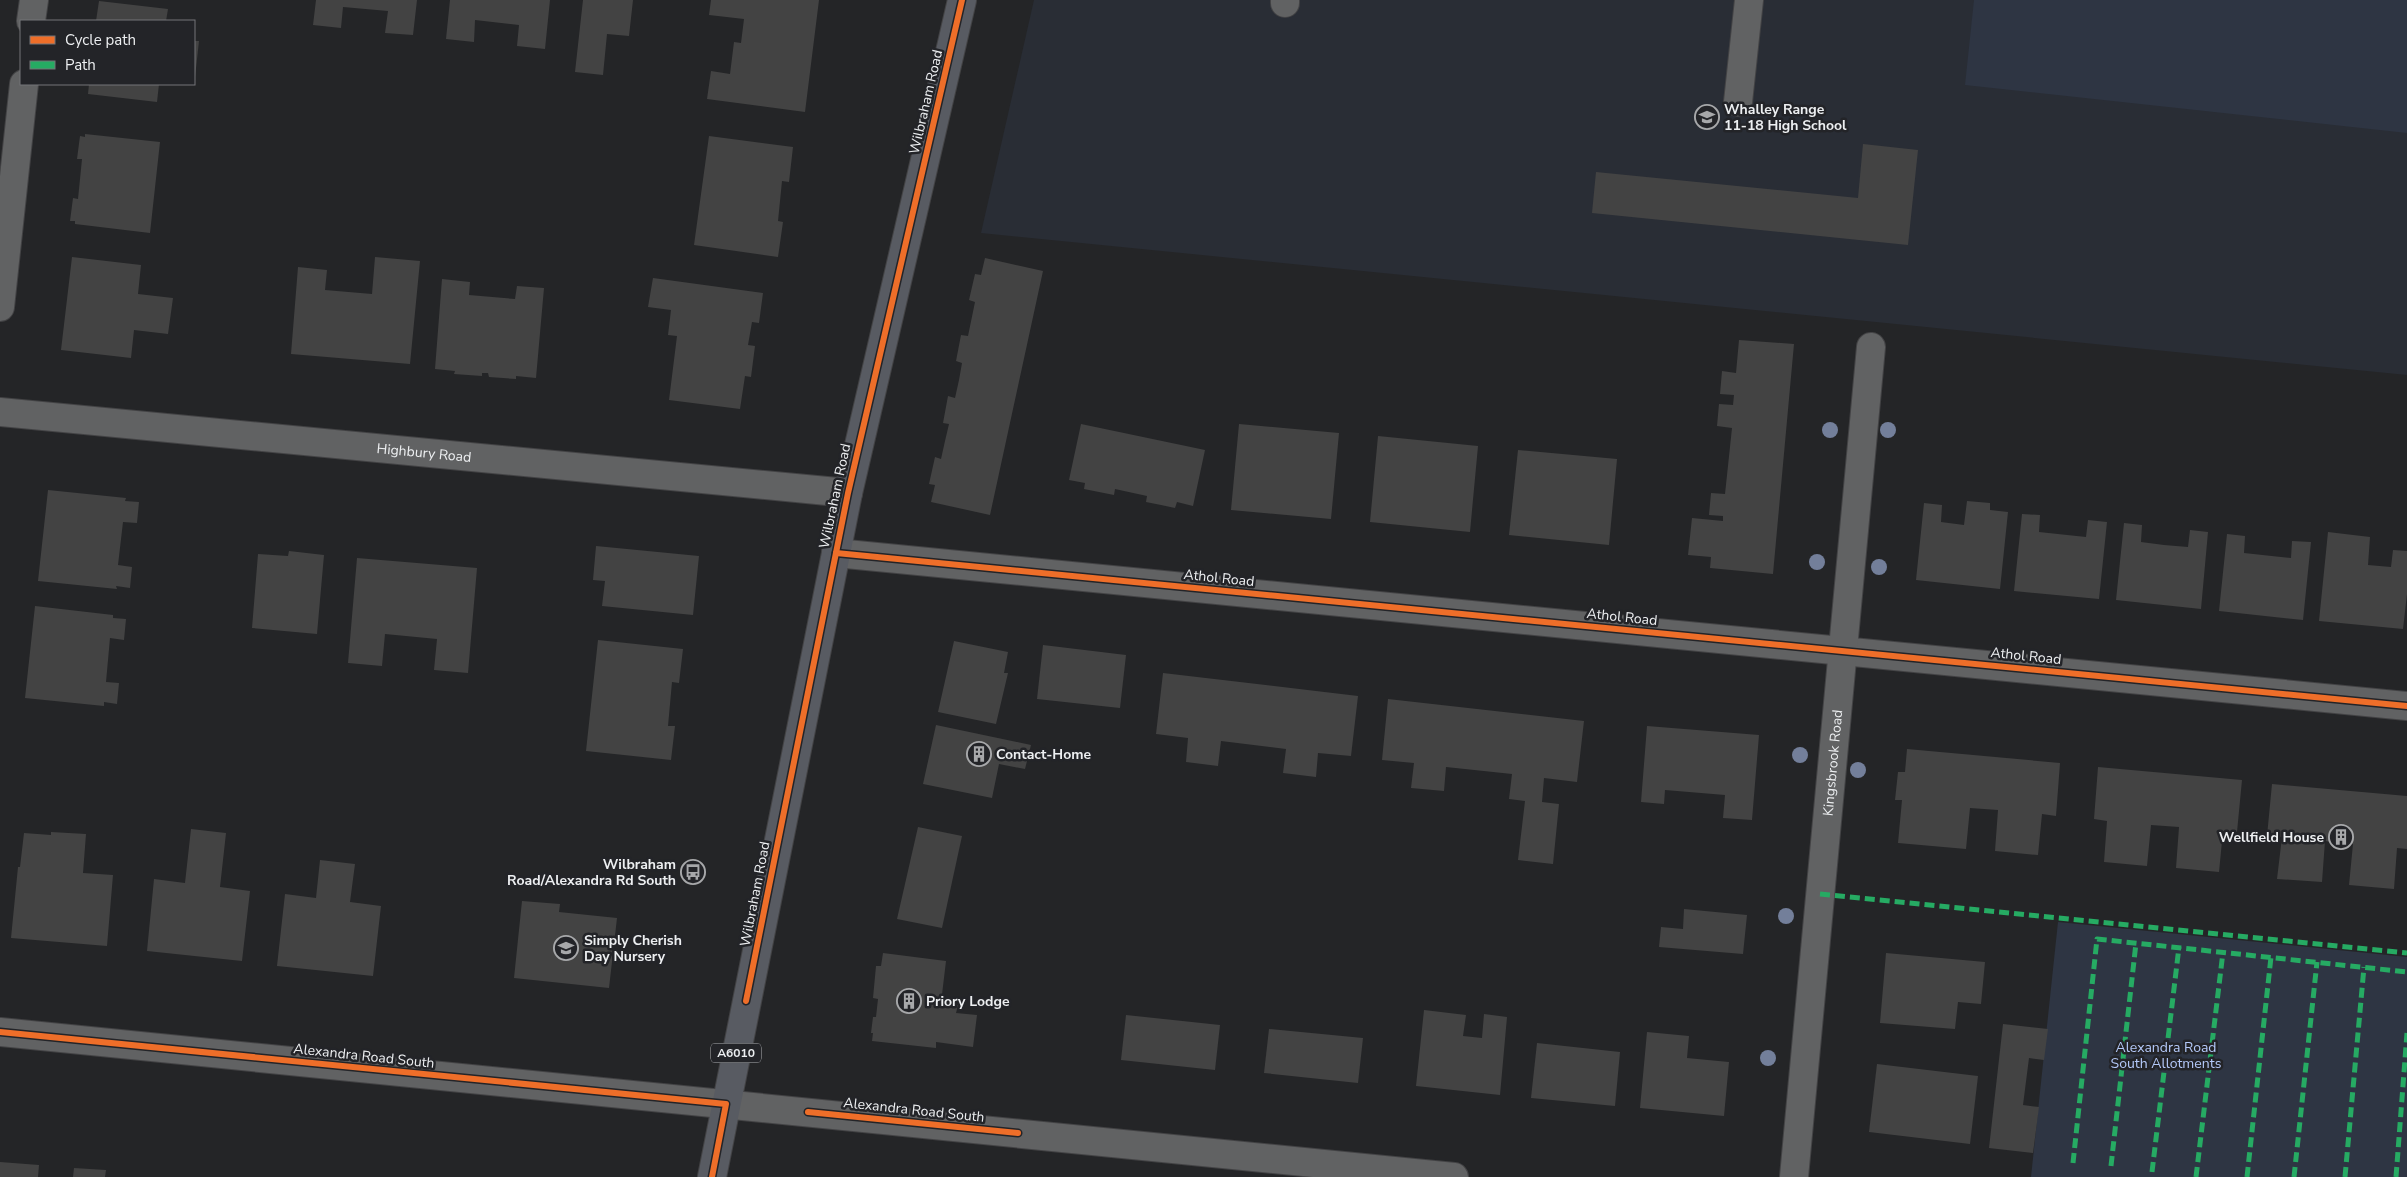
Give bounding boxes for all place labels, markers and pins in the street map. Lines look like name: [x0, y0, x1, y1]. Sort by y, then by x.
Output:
place label: Whalley Range 11-18 High School: [1724, 100, 1847, 135]
school or university icon: Whalley Range 11-18 High School: [1694, 104, 1720, 130]
building icon: Contact-Home: [966, 741, 992, 767]
place label: Contact-Home: [996, 745, 1091, 764]
building icon: Wellfield House: [2328, 824, 2354, 850]
place label: Wellfield House: [2219, 828, 2324, 847]
place label: Wilbraham Road/Alexandra Rd South: [507, 855, 676, 890]
bus stop icon: Wilbraham Road/Alexandra Rd South: [680, 859, 706, 885]
place label: Simply Cherish Day Nursery: [584, 931, 682, 966]
school or university icon: Simply Cherish Day Nursery: [553, 935, 579, 961]
building icon: Priory Lodge: [896, 988, 922, 1014]
place label: Priory Lodge: [926, 992, 1010, 1011]

